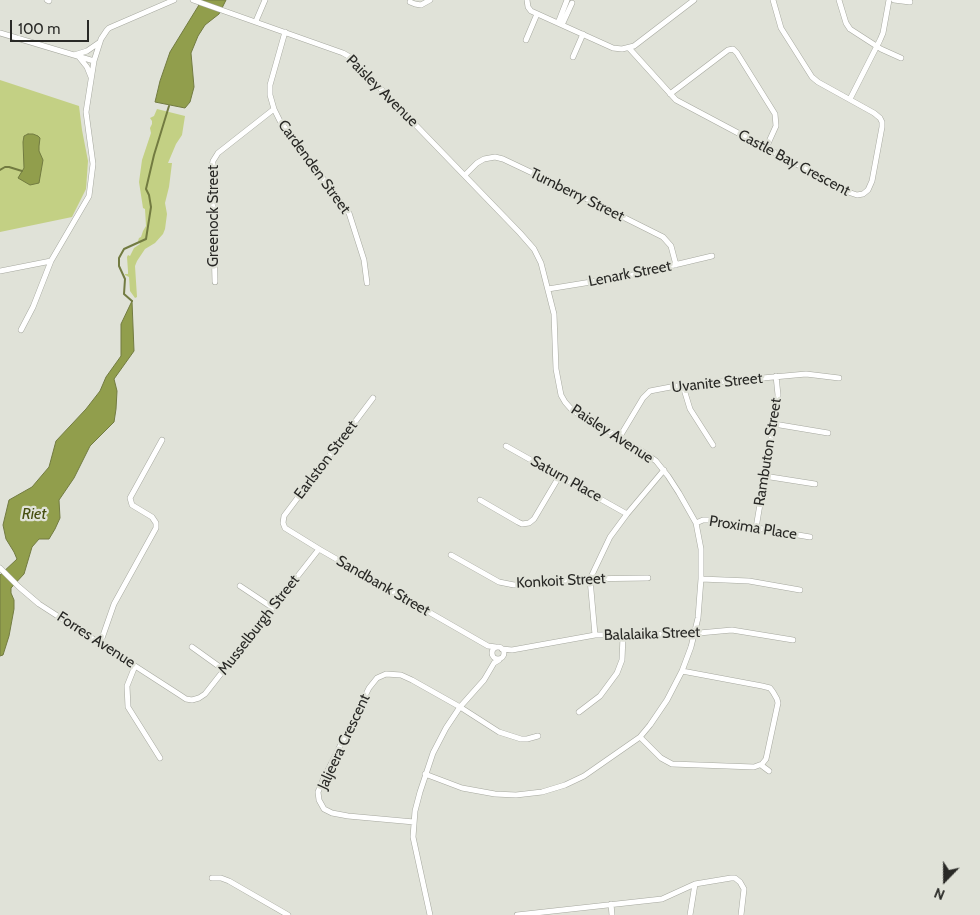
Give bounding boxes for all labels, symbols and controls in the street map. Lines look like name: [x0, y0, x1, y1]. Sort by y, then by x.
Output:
scale bar: [12, 10, 91, 42]
text: 100 m: [18, 20, 60, 38]
street label: Paisley Avenue: [342, 51, 422, 131]
street label: Cardenden Street: [274, 117, 354, 217]
street label: Castle Bay Crescent: [735, 126, 853, 200]
street label: Turnberry Street: [527, 164, 627, 226]
street label: Greenock Street: [205, 165, 223, 267]
street label: Lenark Street: [587, 257, 673, 291]
street label: Uvanite Street: [671, 369, 763, 397]
street label: Rambuton Street: [751, 397, 785, 507]
street label: Paisley Avenue: [567, 401, 657, 467]
street label: Earlston Street: [291, 417, 361, 503]
street label: Saturn Place: [527, 452, 605, 506]
water label: Riet: [22, 504, 46, 524]
street label: Proxima Place: [708, 512, 798, 544]
street label: Sandbank Street: [333, 552, 433, 620]
street label: Konkoit Street: [516, 570, 606, 592]
street label: Musselburgh Street: [214, 571, 304, 679]
street label: Forres Avenue: [54, 608, 138, 672]
street label: Balalaika Street: [603, 623, 701, 645]
street label: Jaljeera Crescent: [314, 691, 374, 793]
north arrow: [920, 855, 970, 905]
text: N: [931, 884, 947, 904]

